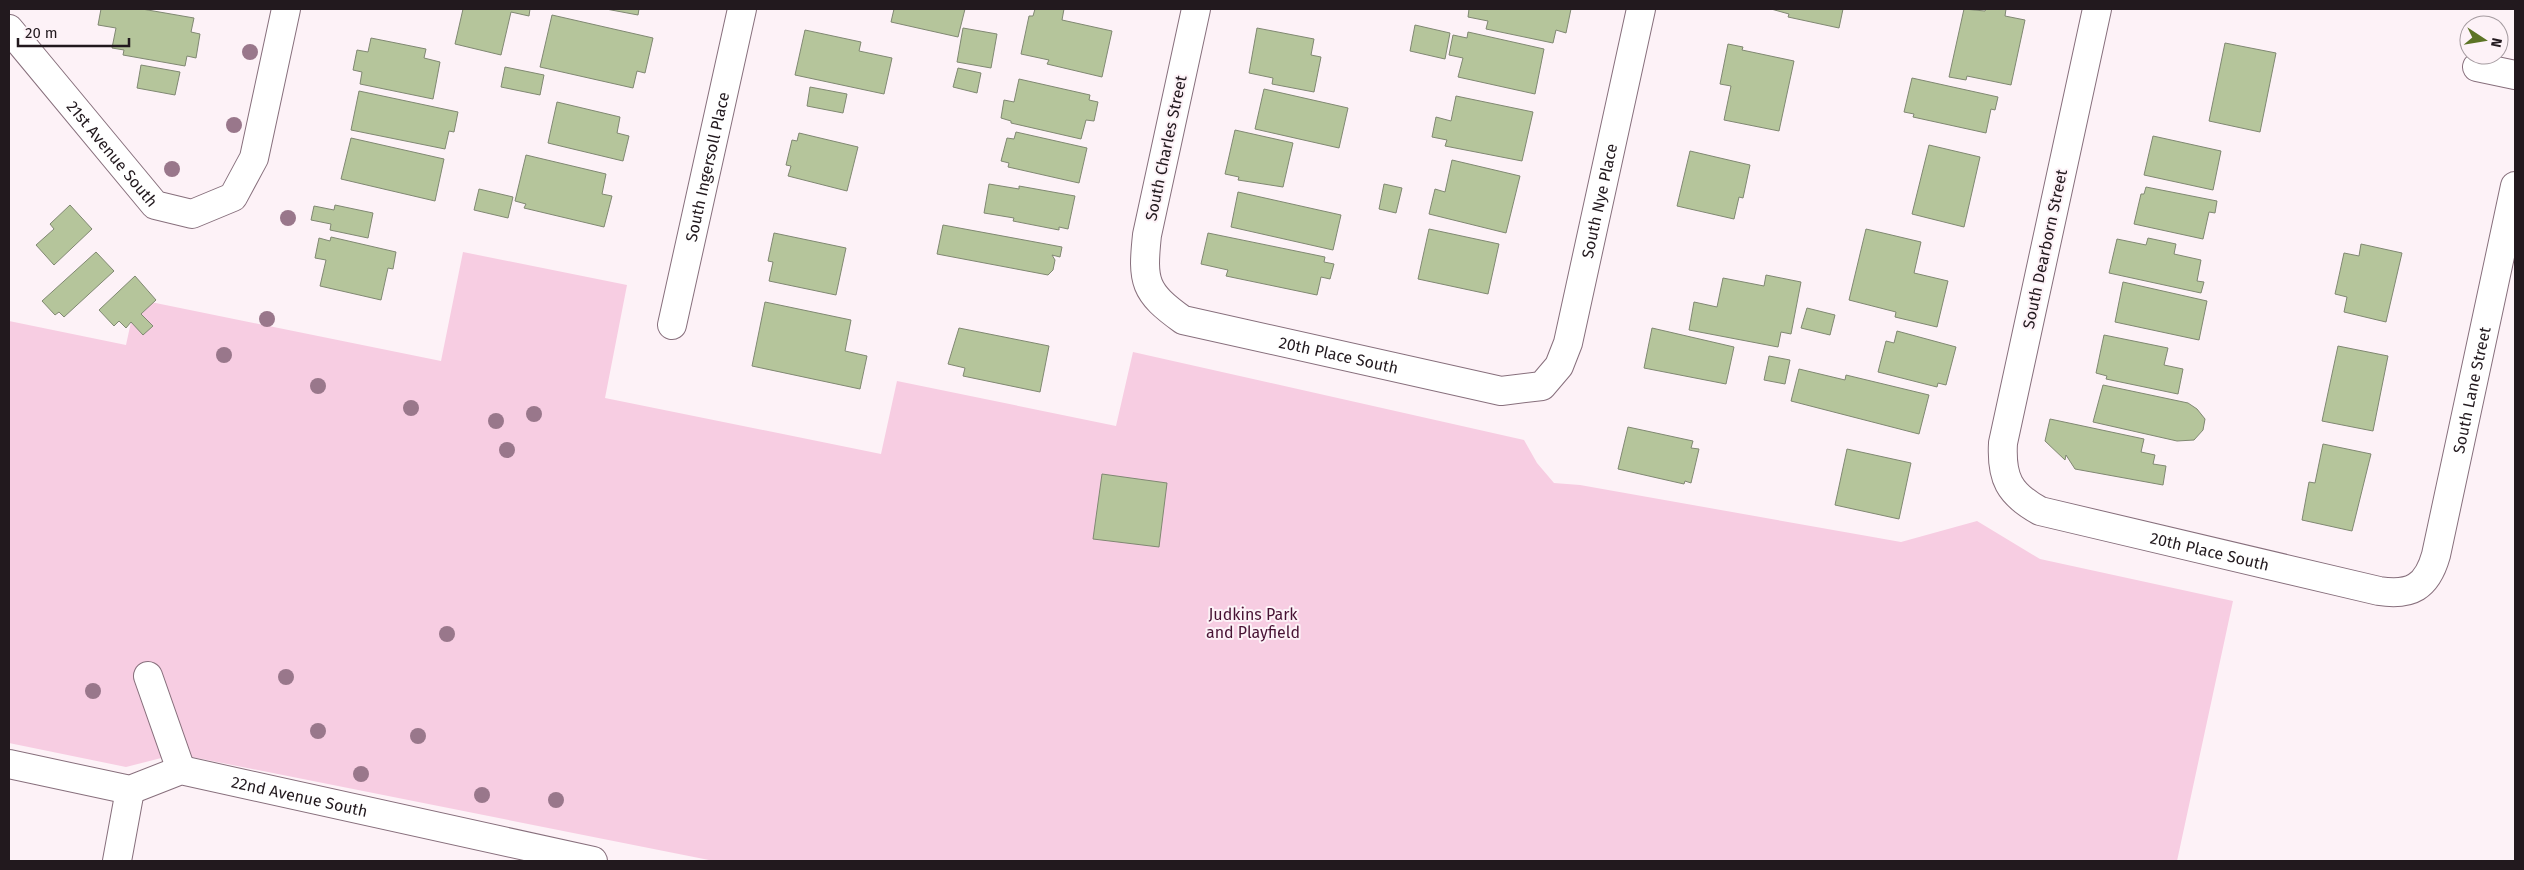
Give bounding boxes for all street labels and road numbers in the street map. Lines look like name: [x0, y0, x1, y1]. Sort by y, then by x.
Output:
street label: South Charles Street: [1141, 73, 1191, 222]
street label: South Ingersoll Place: [681, 90, 733, 243]
street label: 21st Avenue South: [63, 97, 162, 211]
street label: South Nye Place: [1577, 142, 1621, 260]
street label: South Dearborn Street: [2019, 167, 2071, 330]
street label: South Lane Street: [2449, 325, 2494, 455]
street label: 20th Place South: [1277, 332, 1400, 377]
street label: 20th Place South: [2148, 528, 2271, 574]
street label: 22nd Avenue South: [230, 772, 370, 820]

